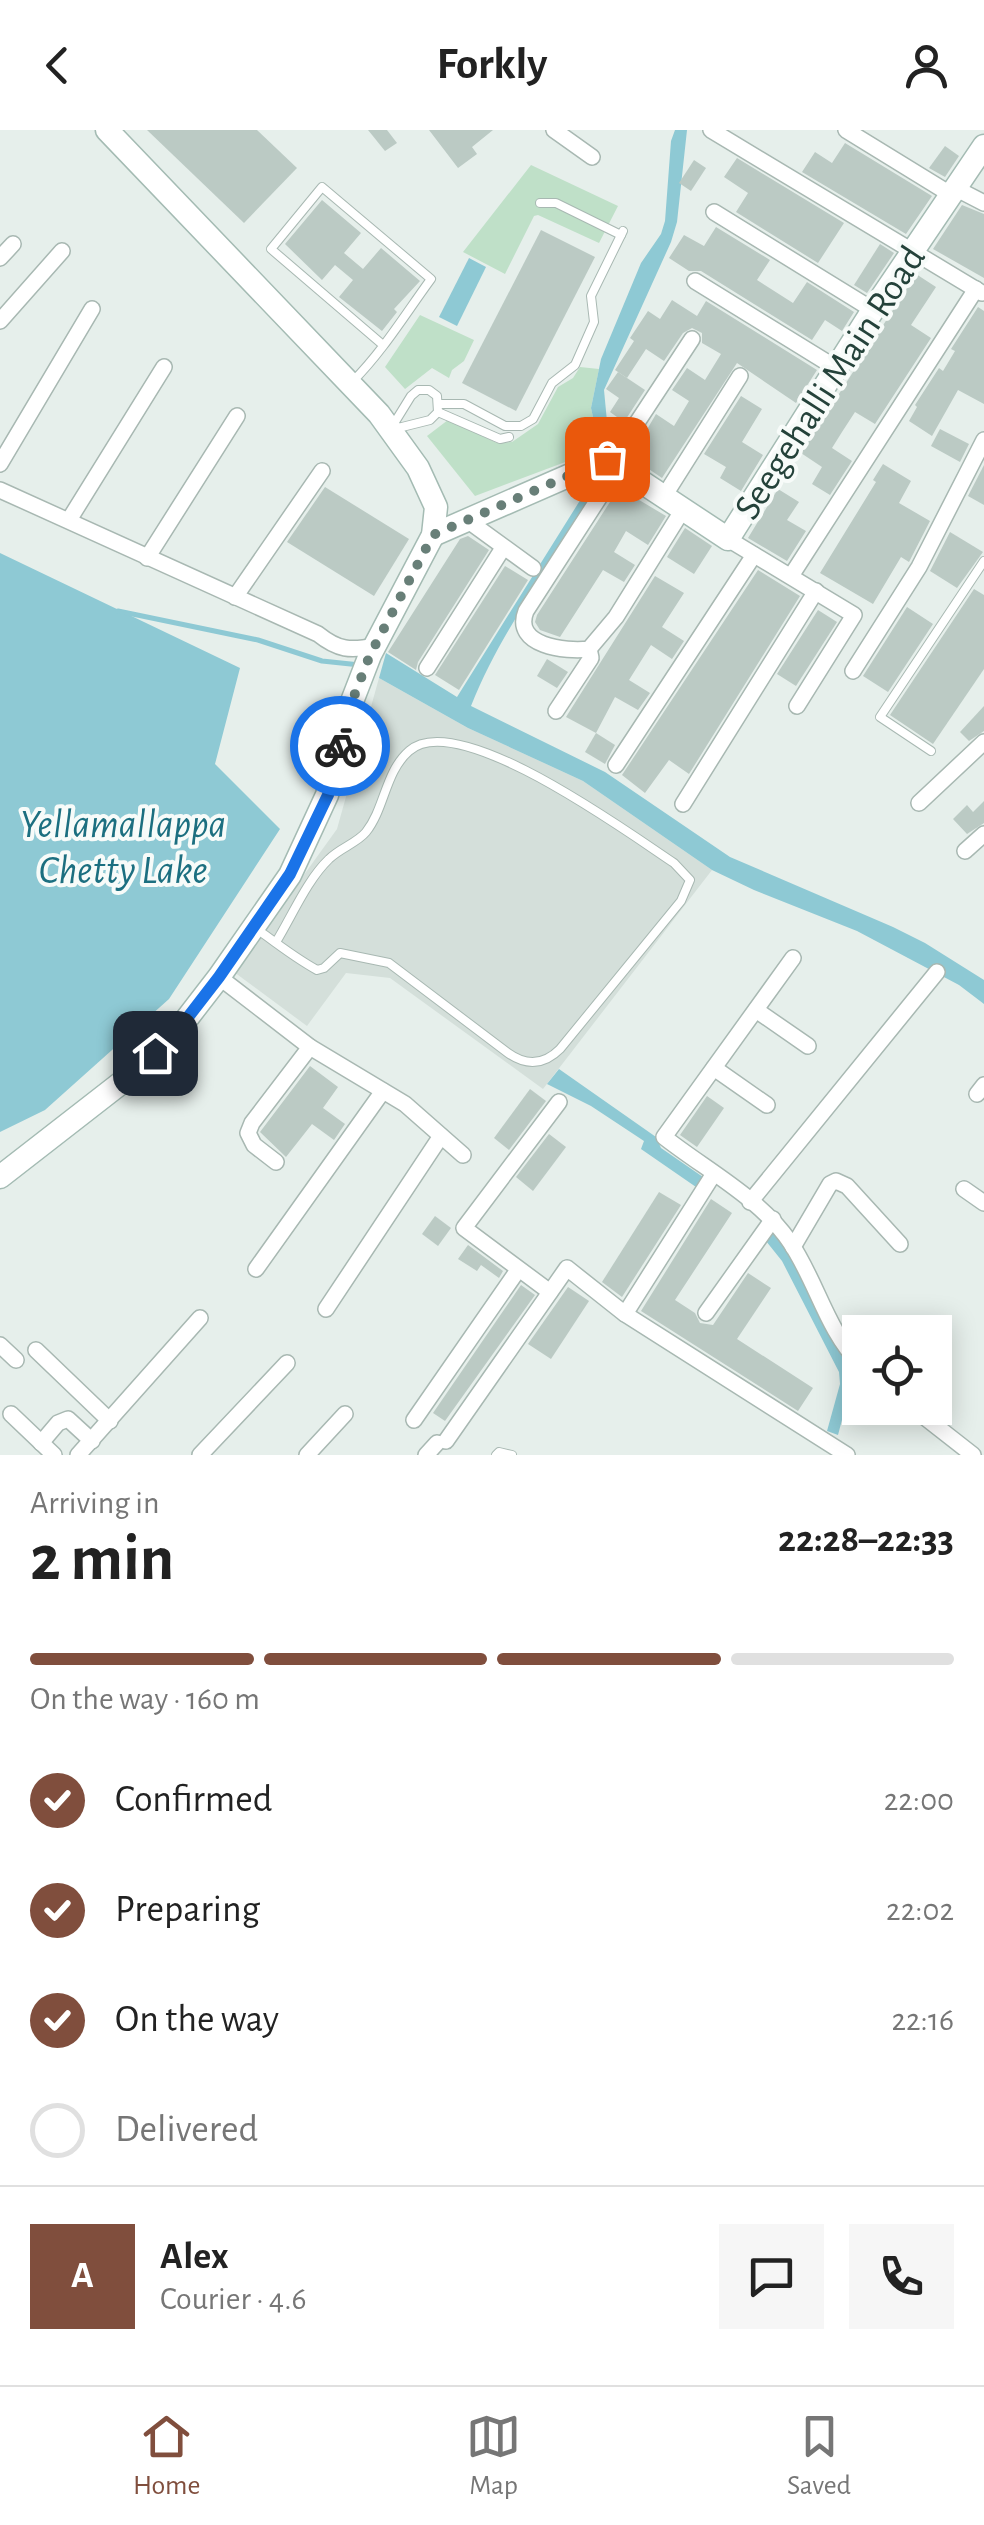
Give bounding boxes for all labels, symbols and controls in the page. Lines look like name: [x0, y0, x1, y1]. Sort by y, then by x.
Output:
icon: back: [30, 38, 85, 93]
icon: person: [899, 38, 954, 93]
text: Forkly: [437, 42, 547, 87]
street label: Seegehalli Main Road: [728, 240, 933, 526]
pin: [565, 417, 650, 502]
icon: bag: [580, 432, 635, 487]
courier: [290, 696, 390, 796]
icon: bike: [313, 719, 368, 774]
water label: Yellamallappa Chetty Lake: [20, 805, 226, 891]
pin: [113, 1011, 198, 1096]
icon: home: [128, 1026, 183, 1081]
map controls: [842, 1315, 952, 1425]
button: locate: [842, 1315, 952, 1425]
text: Arriving in: [30, 1487, 159, 1519]
text: 22:28–22:33: [778, 1521, 954, 1559]
text: 2 min: [30, 1527, 174, 1592]
text: On the way · 160 m: [30, 1683, 260, 1715]
icon: check: [30, 1773, 85, 1828]
text: Confirmed: [115, 1781, 272, 1819]
text: 22:00: [884, 1784, 954, 1816]
icon: check: [30, 1883, 85, 1938]
text: Preparing: [115, 1891, 260, 1929]
text: 22:02: [886, 1894, 954, 1926]
icon: check: [30, 1993, 85, 2048]
text: On the way: [115, 2001, 279, 2039]
text: 22:16: [892, 2004, 954, 2036]
text: Delivered: [115, 2111, 258, 2149]
button: chat: [719, 2224, 824, 2329]
button: phone: [849, 2224, 954, 2329]
text: Alex: [160, 2238, 229, 2276]
text: A: [71, 2257, 94, 2295]
text: Courier · 4.6: [160, 2283, 307, 2315]
tab: Home: [133, 2409, 200, 2503]
tab: Map: [466, 2409, 521, 2503]
tab: Saved: [787, 2409, 851, 2503]

